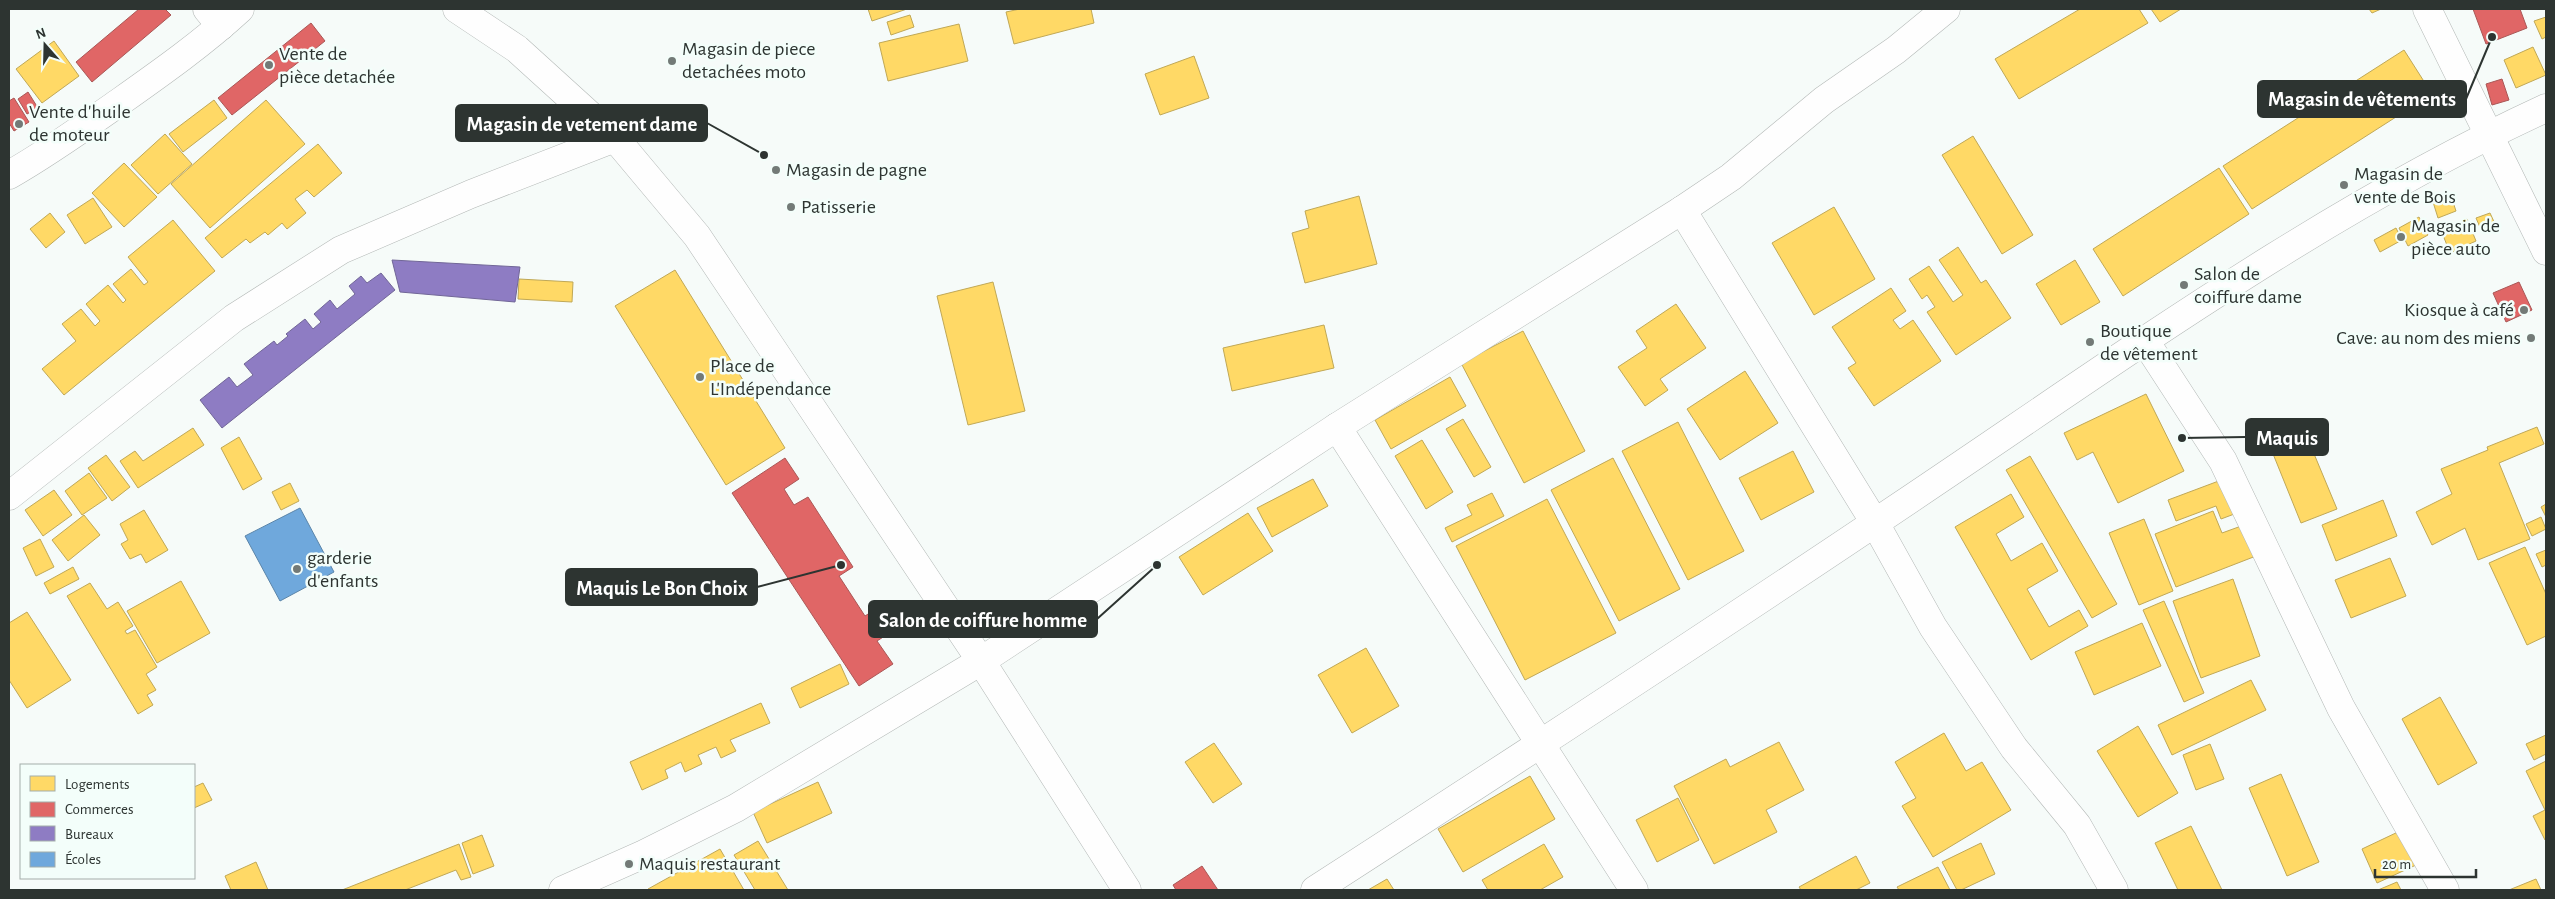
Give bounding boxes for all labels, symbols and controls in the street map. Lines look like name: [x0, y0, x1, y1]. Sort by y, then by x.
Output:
north arrow: [20, 20, 70, 70]
text: N: [34, 25, 48, 42]
place label: Magasin de piece detachées moto: [682, 39, 815, 82]
place label: Vente de pièce detachée: [279, 44, 395, 87]
marker: Magasin de piece detachées moto: [666, 55, 678, 67]
marker: Vente de pièce detachée: [263, 59, 275, 71]
callout: Magasin de vêtements: [2258, 81, 2466, 117]
text: Magasin de vêtements: [2268, 89, 2456, 110]
place label: Vente d'huile de moteur: [29, 102, 131, 145]
callout: Magasin de vetement dame: [456, 105, 707, 141]
text: Magasin de vetement dame: [467, 114, 698, 135]
marker: Vente d'huile de moteur: [13, 118, 25, 130]
place label: Magasin de pagne: [786, 160, 927, 180]
marker: Magasin de pagne: [770, 164, 782, 176]
place label: Magasin de vente de Bois: [2354, 164, 2456, 207]
marker: Magasin de vente de Bois: [2338, 179, 2350, 191]
place label: Patisserie: [801, 197, 876, 217]
marker: Patisserie: [785, 201, 797, 213]
place label: Magasin de pièce auto: [2411, 216, 2500, 259]
marker: Magasin de pièce auto: [2395, 231, 2407, 243]
place label: Salon de coiffure dame: [2194, 264, 2302, 307]
marker: Salon de coiffure dame: [2178, 279, 2190, 291]
place label: Kiosque à café: [2404, 300, 2514, 320]
marker: Kiosque à café: [2518, 304, 2530, 316]
place label: Boutique de vêtement: [2100, 321, 2198, 364]
place label: Cave: au nom des miens: [2336, 328, 2521, 348]
marker: Cave: au nom des miens: [2525, 332, 2537, 344]
marker: Boutique de vêtement: [2084, 336, 2096, 348]
place label: Place de L'Indépendance: [710, 356, 831, 399]
marker: Place de L'Indépendance: [694, 371, 706, 383]
callout: Maquis: [2246, 419, 2328, 455]
text: Maquis: [2256, 428, 2318, 449]
place label: garderie d'enfants: [307, 548, 378, 591]
marker: garderie d'enfants: [291, 563, 303, 575]
callout: Maquis Le Bon Choix: [566, 569, 757, 605]
text: Maquis Le Bon Choix: [576, 578, 748, 599]
callout: Salon de coiffure homme: [869, 601, 1097, 637]
text: Salon de coiffure homme: [879, 610, 1087, 631]
legend: [20, 764, 195, 879]
text: Logements: [65, 777, 130, 792]
text: Commerces: [65, 802, 134, 817]
text: Bureaux: [65, 827, 114, 842]
scale bar: [2375, 846, 2476, 878]
text: Écoles: [65, 850, 101, 867]
place label: Maquis restaurant: [639, 854, 781, 874]
text: 20 m: [2382, 857, 2411, 872]
marker: Maquis restaurant: [623, 858, 635, 870]

